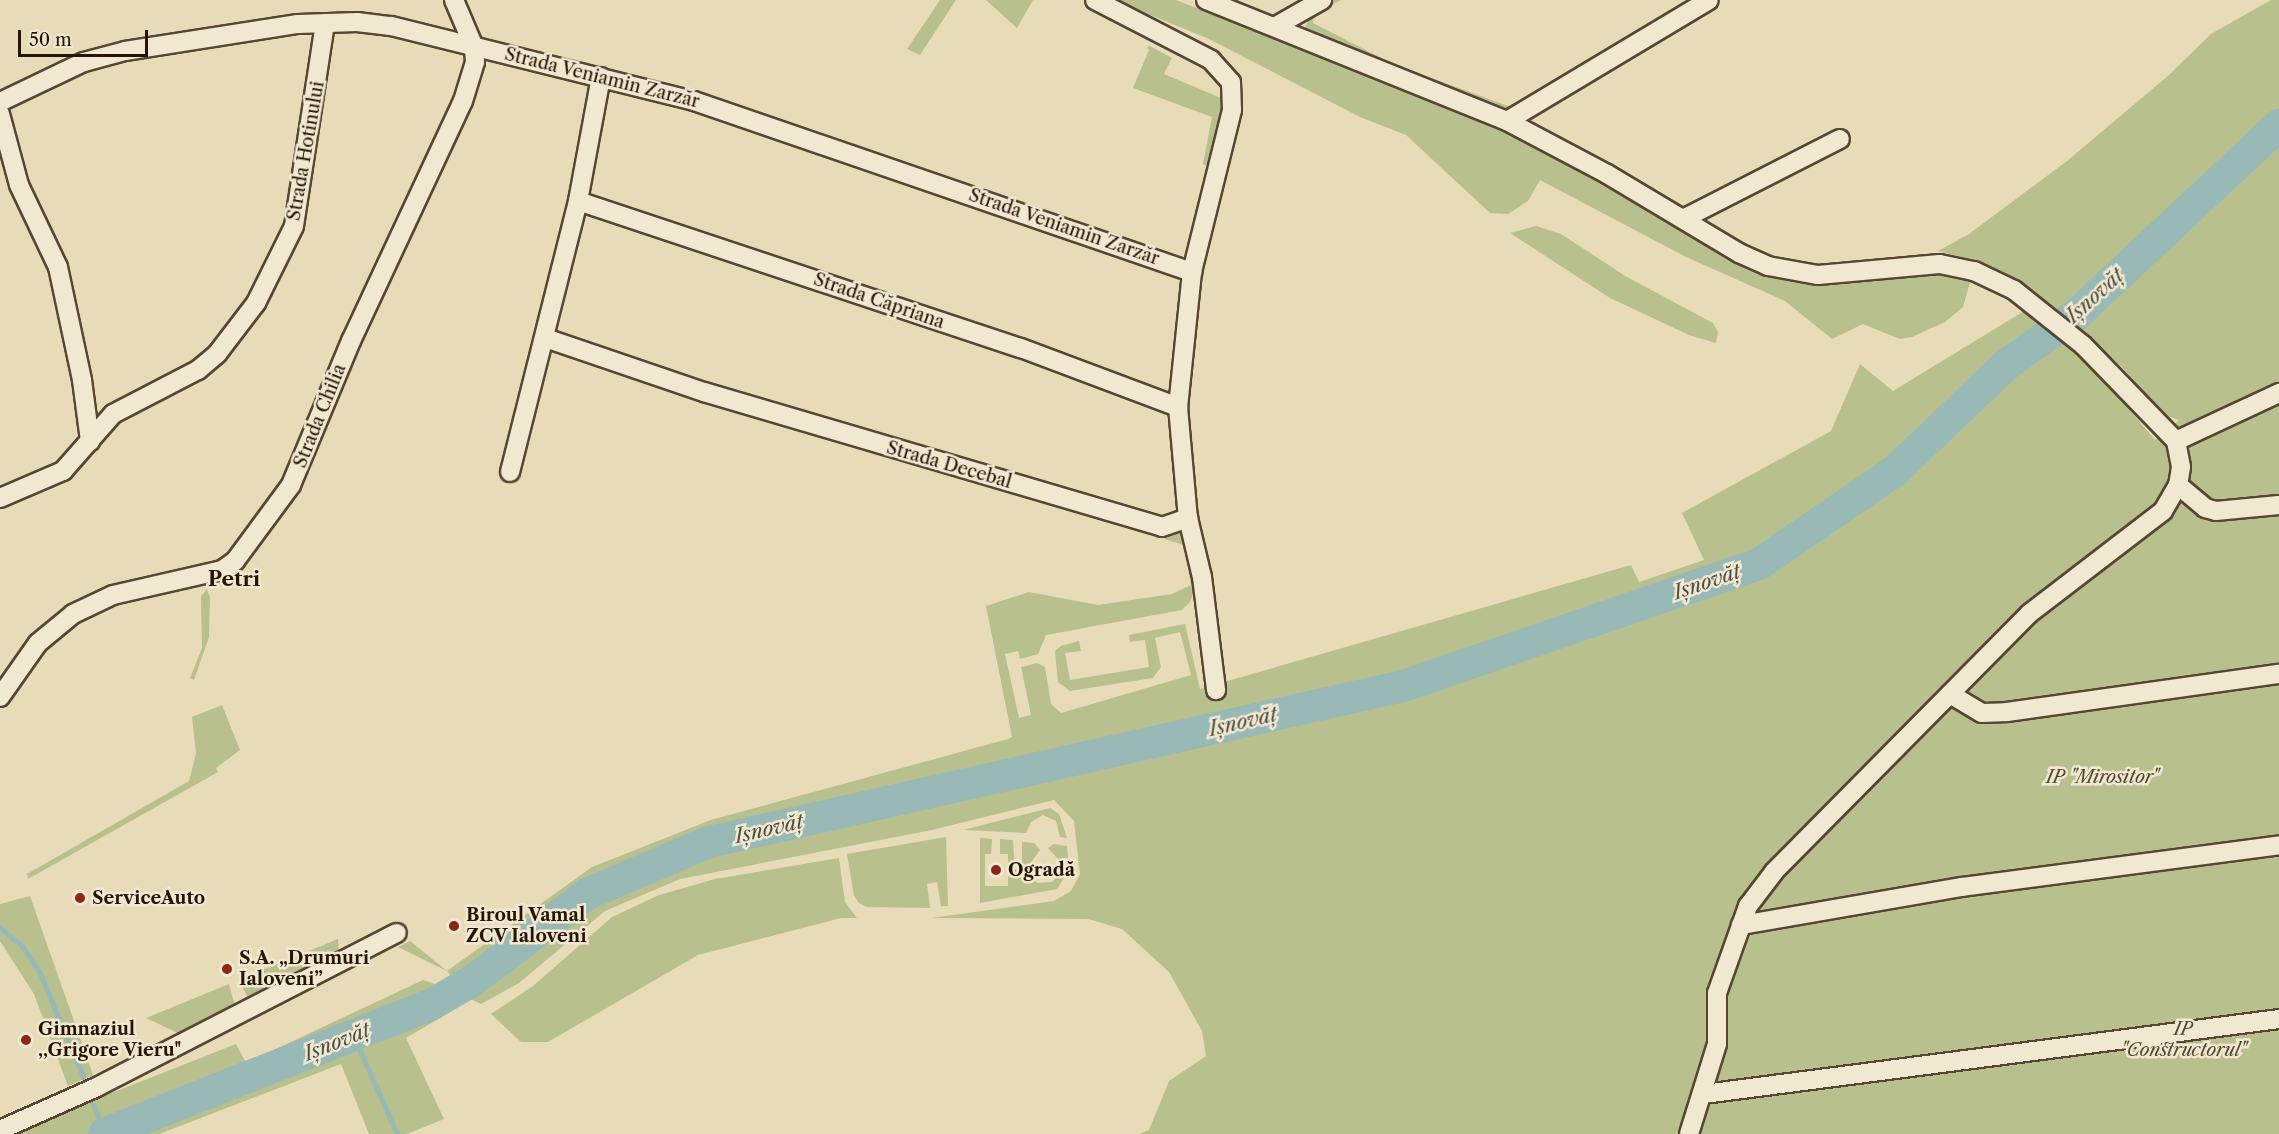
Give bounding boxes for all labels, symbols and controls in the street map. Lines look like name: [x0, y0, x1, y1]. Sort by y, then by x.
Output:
scale bar: [21, 18, 152, 56]
text: 50 m: [29, 29, 72, 51]
street label: Strada Veniamin Zarzăr: [502, 43, 702, 113]
street label: Strada Hotinului: [283, 79, 329, 223]
street label: Strada Veniamin Zarzăr: [965, 184, 1163, 270]
water label: Ișnovăț: [2061, 264, 2129, 328]
street label: Strada Căpriana: [811, 268, 947, 334]
street label: Strada Chilia: [289, 361, 351, 471]
street label: Strada Decebal: [884, 437, 1014, 493]
water label: Ișnovăț: [1670, 559, 1744, 605]
district label: Petri: [208, 566, 260, 592]
water label: Ișnovăț: [1206, 702, 1280, 742]
park label: IP "Mirositor": [2046, 766, 2158, 788]
water label: Ișnovăț: [732, 809, 806, 849]
place label: Ogradă: [1008, 859, 1075, 881]
marker: Ogradă: [989, 863, 1003, 877]
place label: ServiceAuto: [92, 887, 205, 909]
marker: ServiceAuto: [73, 891, 87, 905]
place label: Biroul Vamal ZCV Ialoveni: [466, 905, 587, 948]
marker: Biroul Vamal ZCV Ialoveni: [447, 919, 461, 933]
place label: S.A. „Drumuri Ialoveni”: [239, 948, 369, 990]
marker: S.A. „Drumuri Ialoveni”: [220, 962, 234, 976]
water label: Ișnovăț: [300, 1018, 374, 1066]
place label: Gimnaziul ,,Grigore Vieru": [38, 1019, 182, 1062]
park label: IP "Constructorul": [2120, 1019, 2246, 1062]
marker: Gimnaziul ,,Grigore Vieru": [19, 1033, 33, 1047]

